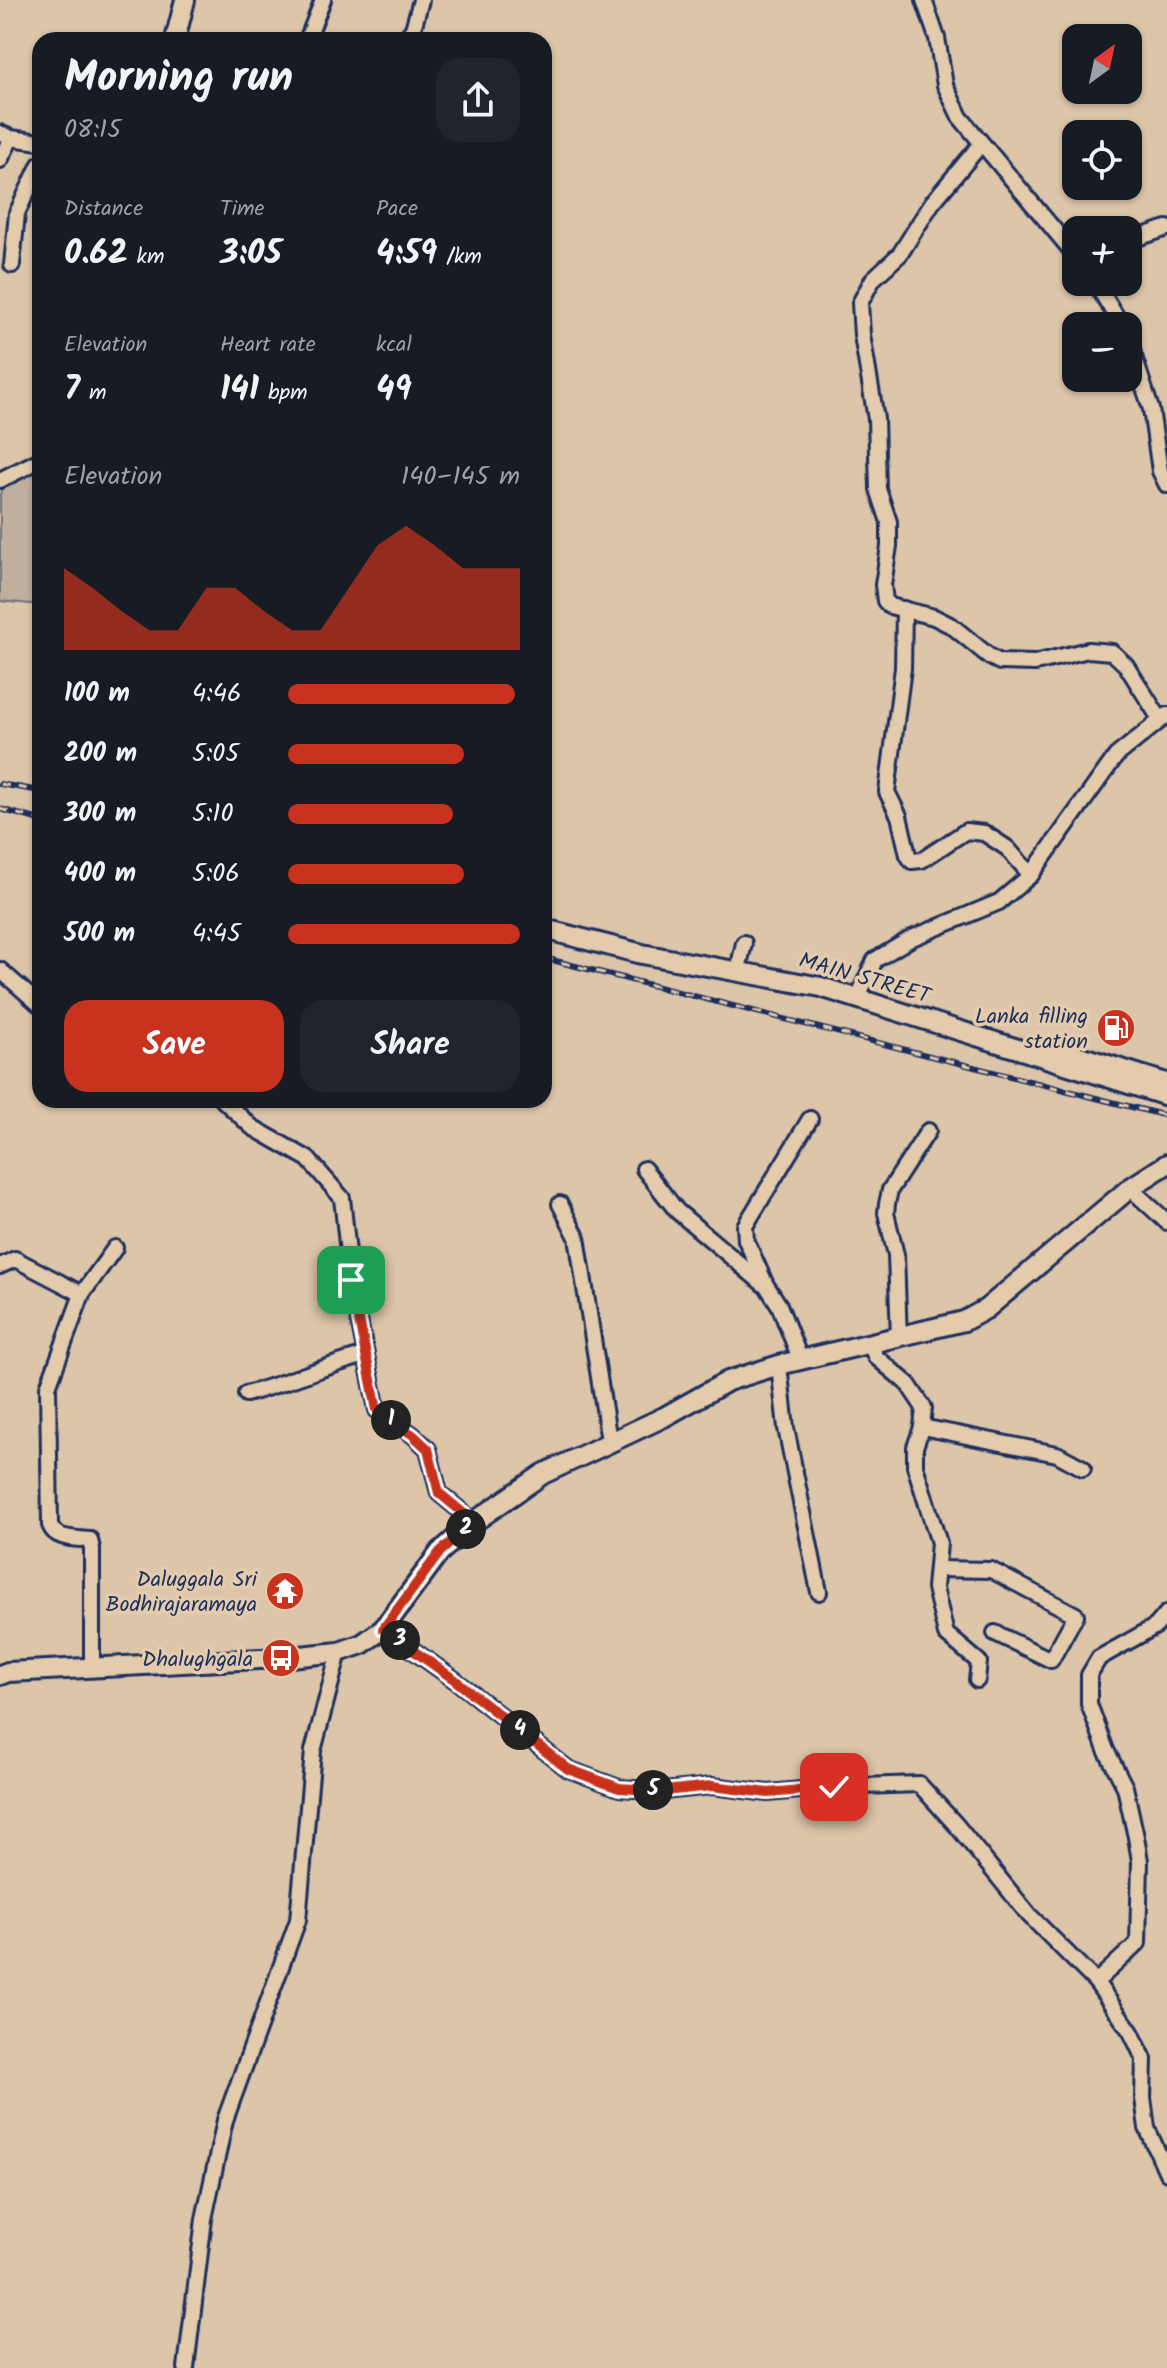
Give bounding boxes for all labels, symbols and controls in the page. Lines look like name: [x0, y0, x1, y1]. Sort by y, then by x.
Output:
north arrow: [1062, 24, 1142, 104]
map controls: [1062, 24, 1142, 392]
text: Morning run: [64, 44, 293, 114]
button: share: [436, 58, 520, 142]
text: 08:15: [64, 109, 121, 151]
button: locate: [1062, 120, 1142, 200]
text: Distance: [64, 192, 143, 227]
text: Time: [220, 192, 264, 227]
text: Pace: [376, 192, 418, 227]
button: +: [1062, 216, 1142, 296]
text: 0.62: [64, 227, 128, 281]
text: 3:05: [220, 227, 282, 281]
text: 4:59: [376, 227, 437, 281]
text: km: [128, 240, 164, 275]
text: /km: [437, 240, 482, 275]
button: −: [1062, 312, 1142, 392]
text: Elevation: [64, 328, 147, 363]
text: Heart rate: [220, 328, 316, 363]
text: kcal: [376, 328, 412, 363]
text: 7: [64, 363, 80, 417]
text: 141: [220, 363, 259, 417]
text: 49: [376, 363, 412, 417]
text: m: [80, 376, 106, 411]
text: bpm: [259, 376, 307, 411]
text: Elevation: [64, 456, 162, 498]
text: 140–145 m: [401, 456, 520, 498]
text: 100 m: [64, 673, 130, 715]
text: 4:46: [192, 673, 242, 715]
text: 200 m: [64, 733, 137, 775]
text: 5:05: [192, 733, 239, 775]
text: 300 m: [64, 793, 136, 835]
text: 5:10: [192, 793, 234, 835]
text: 400 m: [64, 853, 136, 895]
text: 5:06: [192, 853, 240, 895]
text: 500 m: [64, 913, 135, 955]
text: 4:45: [192, 913, 241, 955]
street label: MAIN STREET: [795, 944, 936, 1015]
button: Save: [64, 1000, 284, 1092]
button: Share: [300, 1000, 520, 1092]
place label: Lanka filling station: [975, 1000, 1088, 1060]
fuel station icon: Lanka filling station: [1095, 1007, 1137, 1049]
pin: [317, 1246, 385, 1314]
icon: arrive: [329, 1258, 373, 1302]
pin: 1: [371, 1400, 411, 1440]
text: 1: [388, 1402, 394, 1437]
pin: 2: [446, 1509, 486, 1549]
text: 2: [460, 1511, 472, 1546]
place label: Daluggala Sri Bodhirajaramaya: [105, 1563, 258, 1623]
temple icon: Daluggala Sri Bodhirajaramaya: [264, 1570, 306, 1612]
pin: 3: [380, 1620, 420, 1660]
text: 3: [394, 1622, 406, 1657]
bus stop icon: Dhalughgala: [260, 1637, 302, 1679]
place label: Dhalughgala: [142, 1643, 253, 1678]
pin: 4: [500, 1710, 540, 1750]
text: 4: [514, 1712, 526, 1747]
pin: [800, 1753, 868, 1821]
icon: check: [812, 1765, 856, 1809]
pin: 5: [633, 1770, 673, 1810]
text: 5: [647, 1772, 659, 1807]

